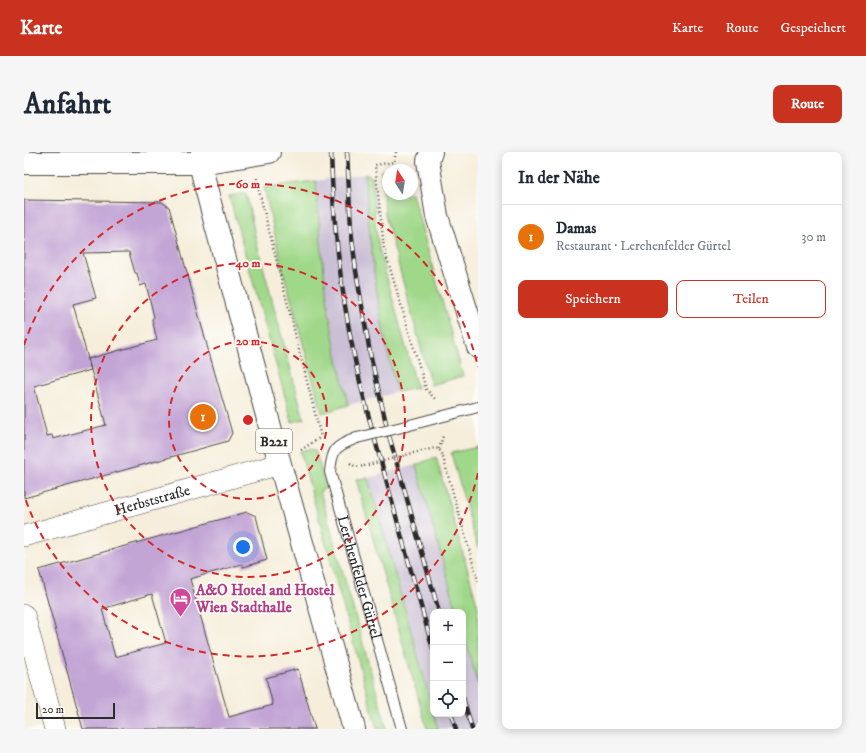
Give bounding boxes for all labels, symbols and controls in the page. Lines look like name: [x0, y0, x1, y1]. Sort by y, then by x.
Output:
text: Karte: [20, 17, 62, 40]
text: Karte: [672, 19, 703, 37]
text: Route: [725, 19, 758, 37]
text: Gespeichert: [780, 19, 846, 37]
button: Route: [773, 85, 842, 123]
text: Anfahrt: [24, 87, 111, 122]
north arrow: [382, 164, 418, 200]
text: In der Nähe: [518, 167, 600, 189]
text: 60 m: [236, 177, 260, 192]
text: Damas: [556, 219, 596, 238]
text: 1: [529, 229, 533, 245]
text: 30 m: [802, 229, 826, 245]
text: Restaurant · Lerchenfelder Gürtel: [556, 238, 731, 254]
text: 40 m: [235, 256, 260, 271]
button: Speichern: [518, 280, 668, 318]
button: Teilen: [676, 280, 826, 318]
text: 20 m: [236, 334, 260, 349]
pin: 1: [190, 402, 216, 432]
centre of rings: [241, 413, 255, 427]
road number: B221: [256, 429, 292, 453]
street label: Herbststraße: [112, 481, 192, 520]
street label: Lerchenfelder Gürtel: [333, 513, 385, 642]
your location: [233, 537, 253, 557]
place label: A&O Hotel and Hostel Wien Stadthalle: [195, 581, 335, 617]
hotel icon: A&O Hotel and Hostel Wien Stadthalle: [167, 586, 193, 619]
map controls: [430, 609, 466, 717]
button: +: [430, 609, 466, 645]
button: −: [430, 645, 466, 681]
button: locate: [430, 681, 466, 717]
scale bar: [36, 701, 115, 720]
text: 20 m: [42, 703, 64, 717]

